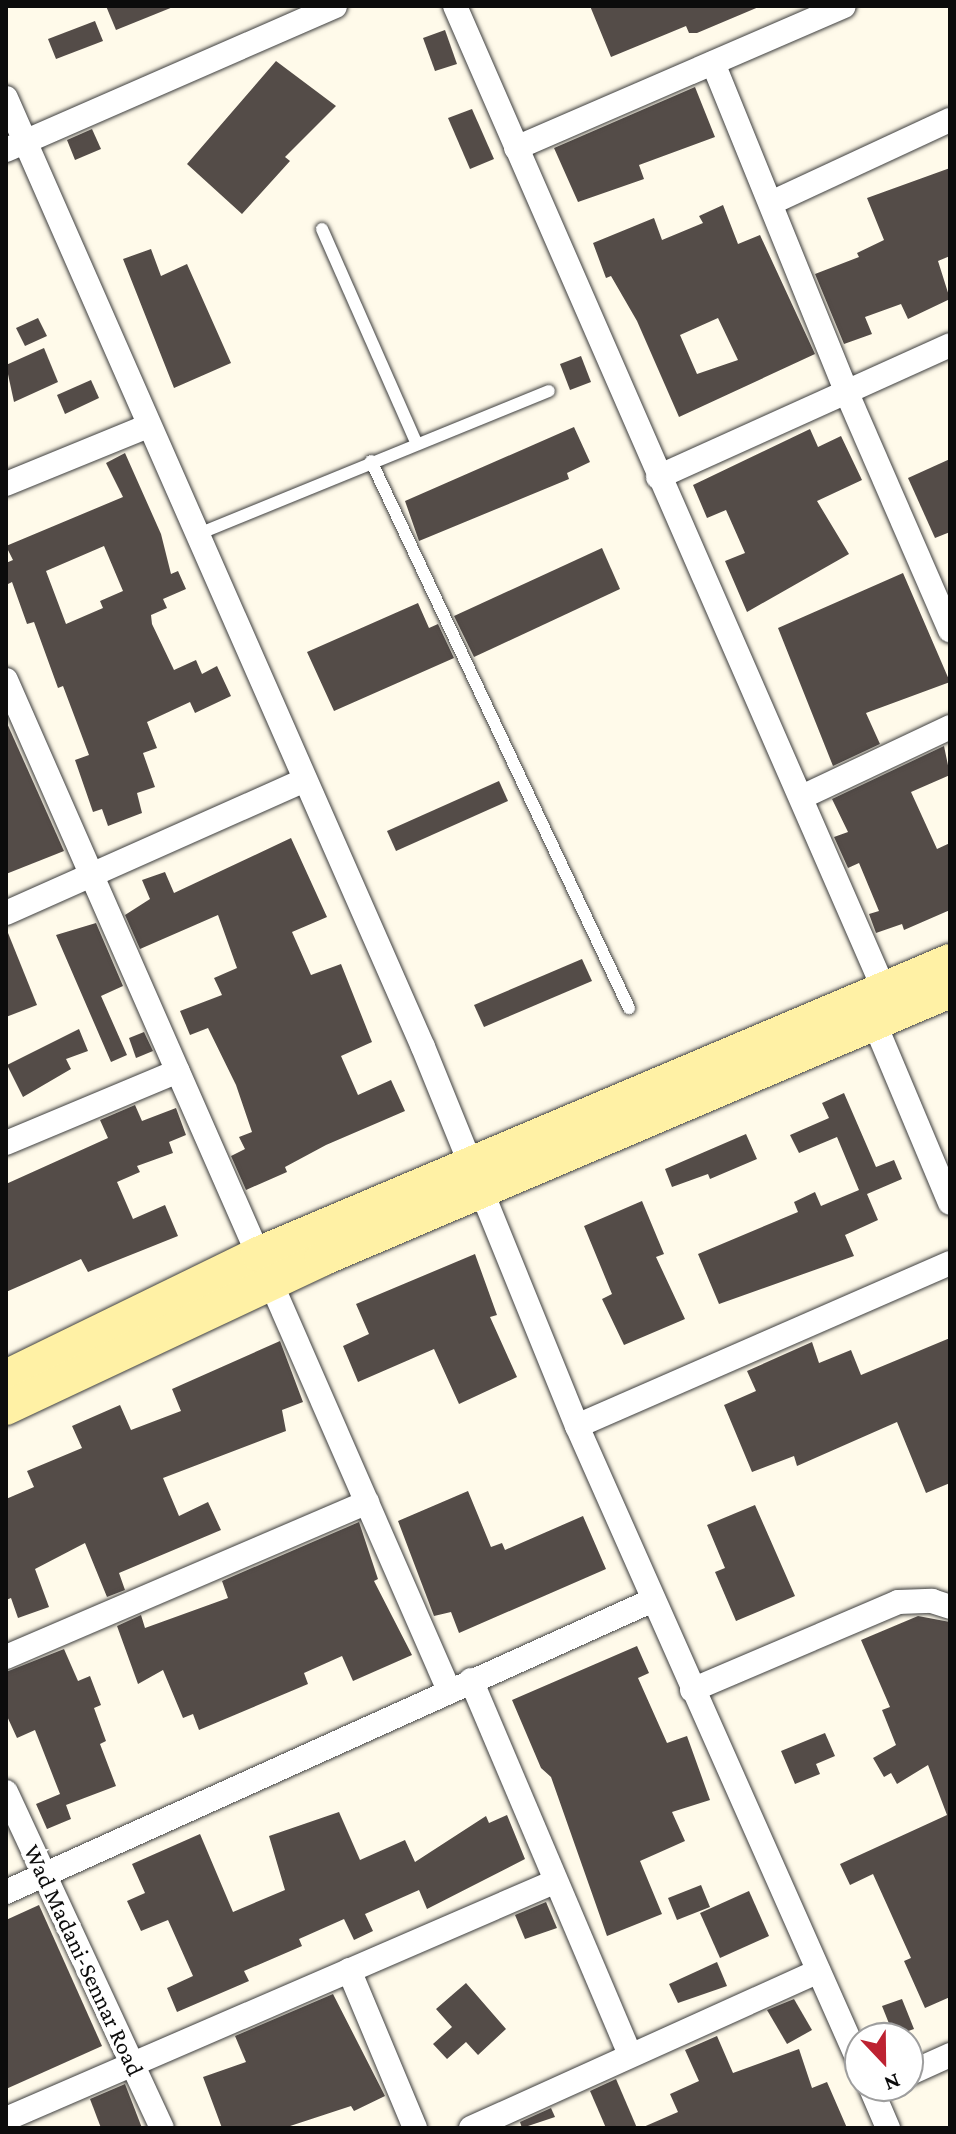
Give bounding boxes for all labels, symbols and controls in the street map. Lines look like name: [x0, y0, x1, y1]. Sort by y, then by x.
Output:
street label: Wad Madani-Sennar Road: [18, 1840, 150, 2080]
north arrow: [844, 2022, 924, 2102]
text: N: [881, 2068, 904, 2097]

